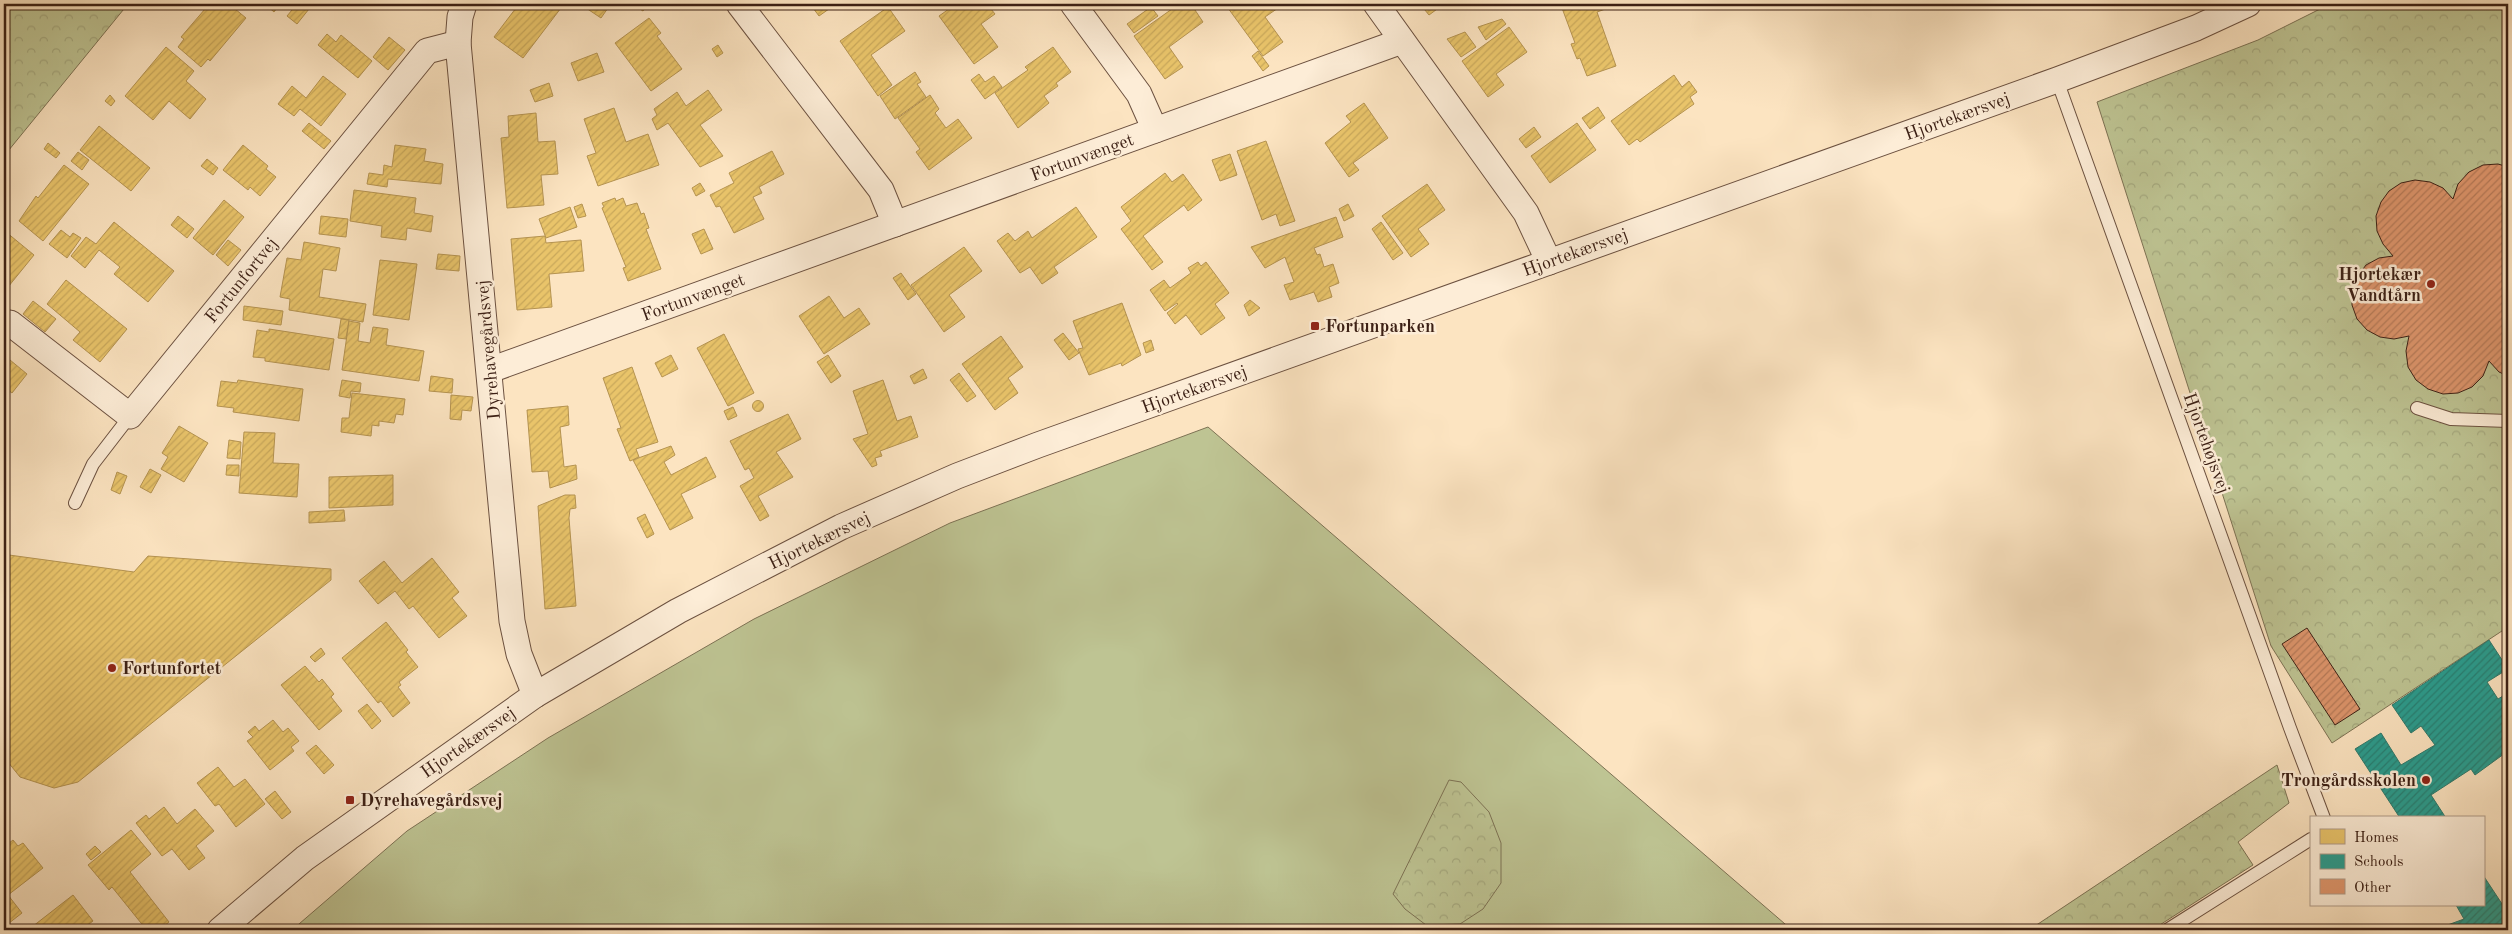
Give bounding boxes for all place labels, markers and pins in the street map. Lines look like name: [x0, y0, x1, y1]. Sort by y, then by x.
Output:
place label: Hjortekær Vandtårn: [2338, 266, 2421, 305]
marker: Hjortekær Vandtårn: [2425, 278, 2437, 290]
place label: Fortunparken: [1325, 318, 1435, 336]
marker: Fortunparken: [1309, 320, 1321, 332]
place label: Fortunfortet: [122, 660, 222, 678]
marker: Fortunfortet: [106, 662, 118, 674]
place label: Trongårdsskolen: [2281, 772, 2416, 790]
marker: Trongårdsskolen: [2420, 774, 2432, 786]
place label: Dyrehavegårdsvej: [360, 792, 502, 810]
marker: Dyrehavegårdsvej: [344, 794, 356, 806]

